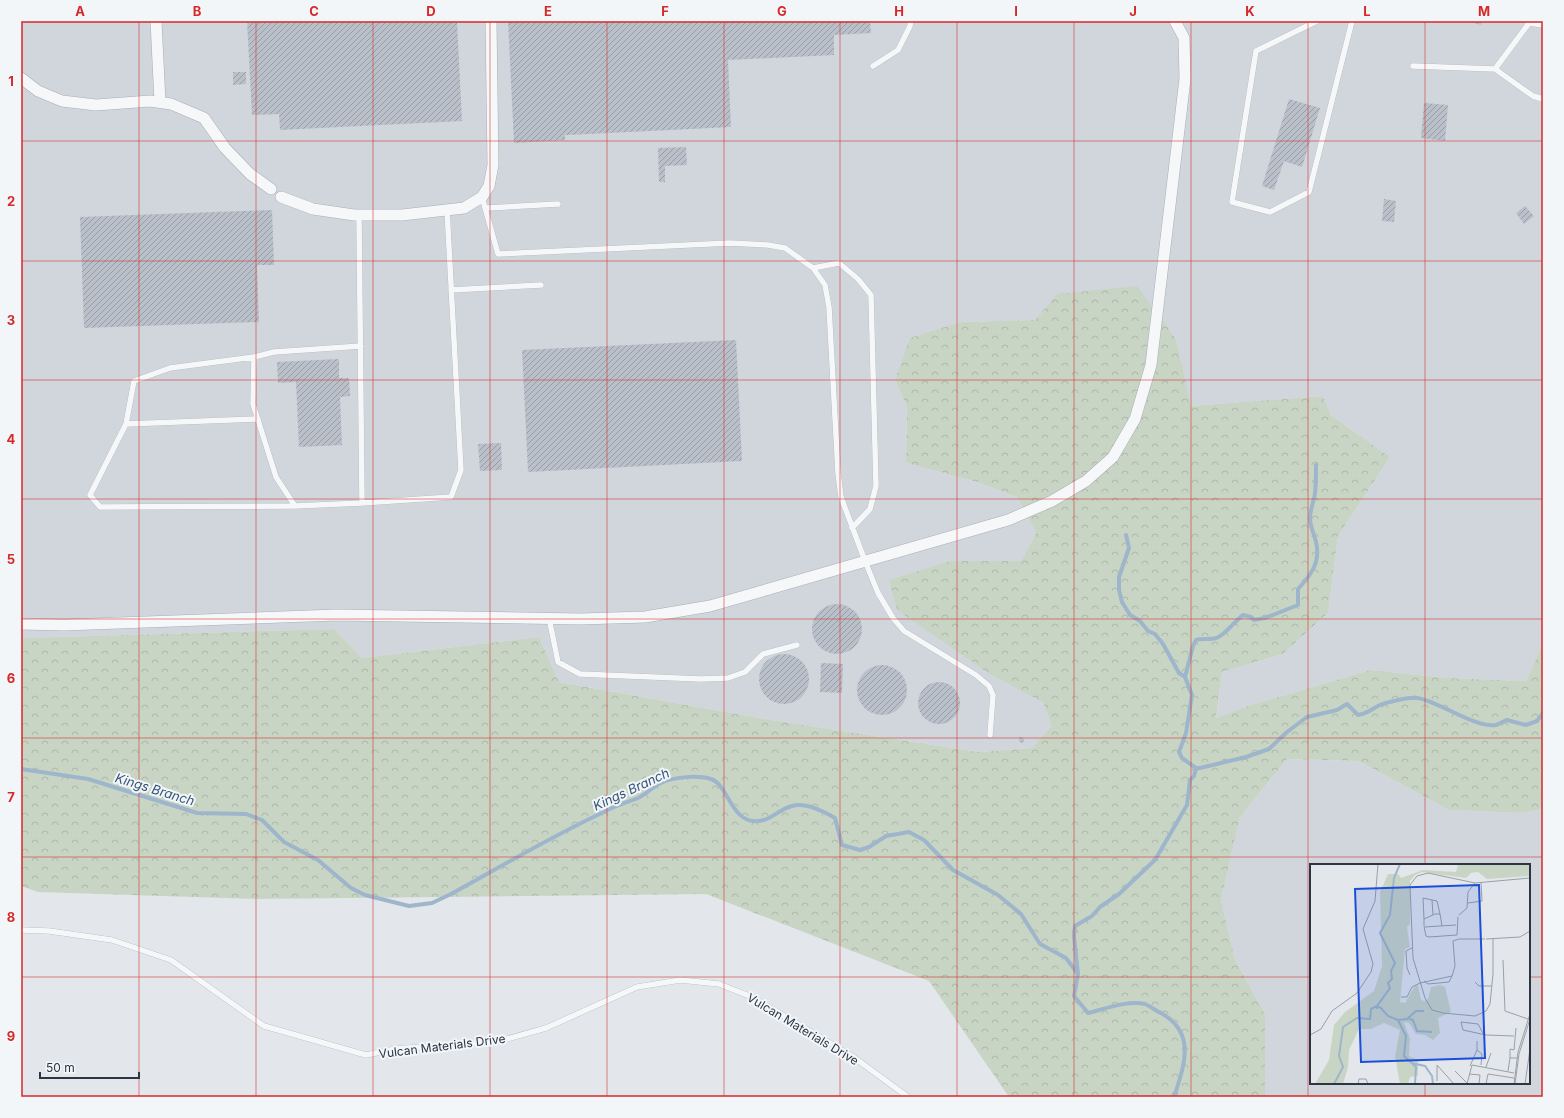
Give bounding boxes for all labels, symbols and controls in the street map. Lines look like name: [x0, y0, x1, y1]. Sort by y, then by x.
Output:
text: A: [75, 3, 85, 19]
text: B: [193, 3, 202, 19]
text: C: [309, 3, 319, 19]
text: D: [426, 3, 436, 19]
text: E: [544, 3, 552, 19]
text: F: [661, 3, 669, 19]
text: G: [777, 3, 787, 19]
text: H: [894, 3, 904, 19]
text: I: [1014, 3, 1018, 19]
text: J: [1129, 3, 1137, 19]
text: K: [1245, 3, 1255, 19]
text: L: [1363, 3, 1371, 19]
text: M: [1478, 3, 1490, 19]
text: 1: [8, 73, 14, 89]
text: 2: [7, 193, 15, 209]
text: 3: [7, 312, 15, 328]
text: 4: [7, 431, 16, 447]
text: 5: [7, 551, 15, 567]
text: 6: [7, 670, 15, 686]
water label: Kings Branch: [590, 764, 672, 814]
water label: Kings Branch: [113, 769, 197, 809]
text: 7: [7, 789, 15, 805]
inset map: [1310, 864, 1530, 1084]
text: 8: [7, 909, 15, 925]
street label: Vulcan Materials Drive: [744, 990, 862, 1068]
text: 9: [7, 1028, 15, 1044]
street label: Vulcan Materials Drive: [378, 1031, 506, 1061]
scale bar: [40, 1054, 139, 1080]
text: 50 m: [46, 1060, 75, 1075]

